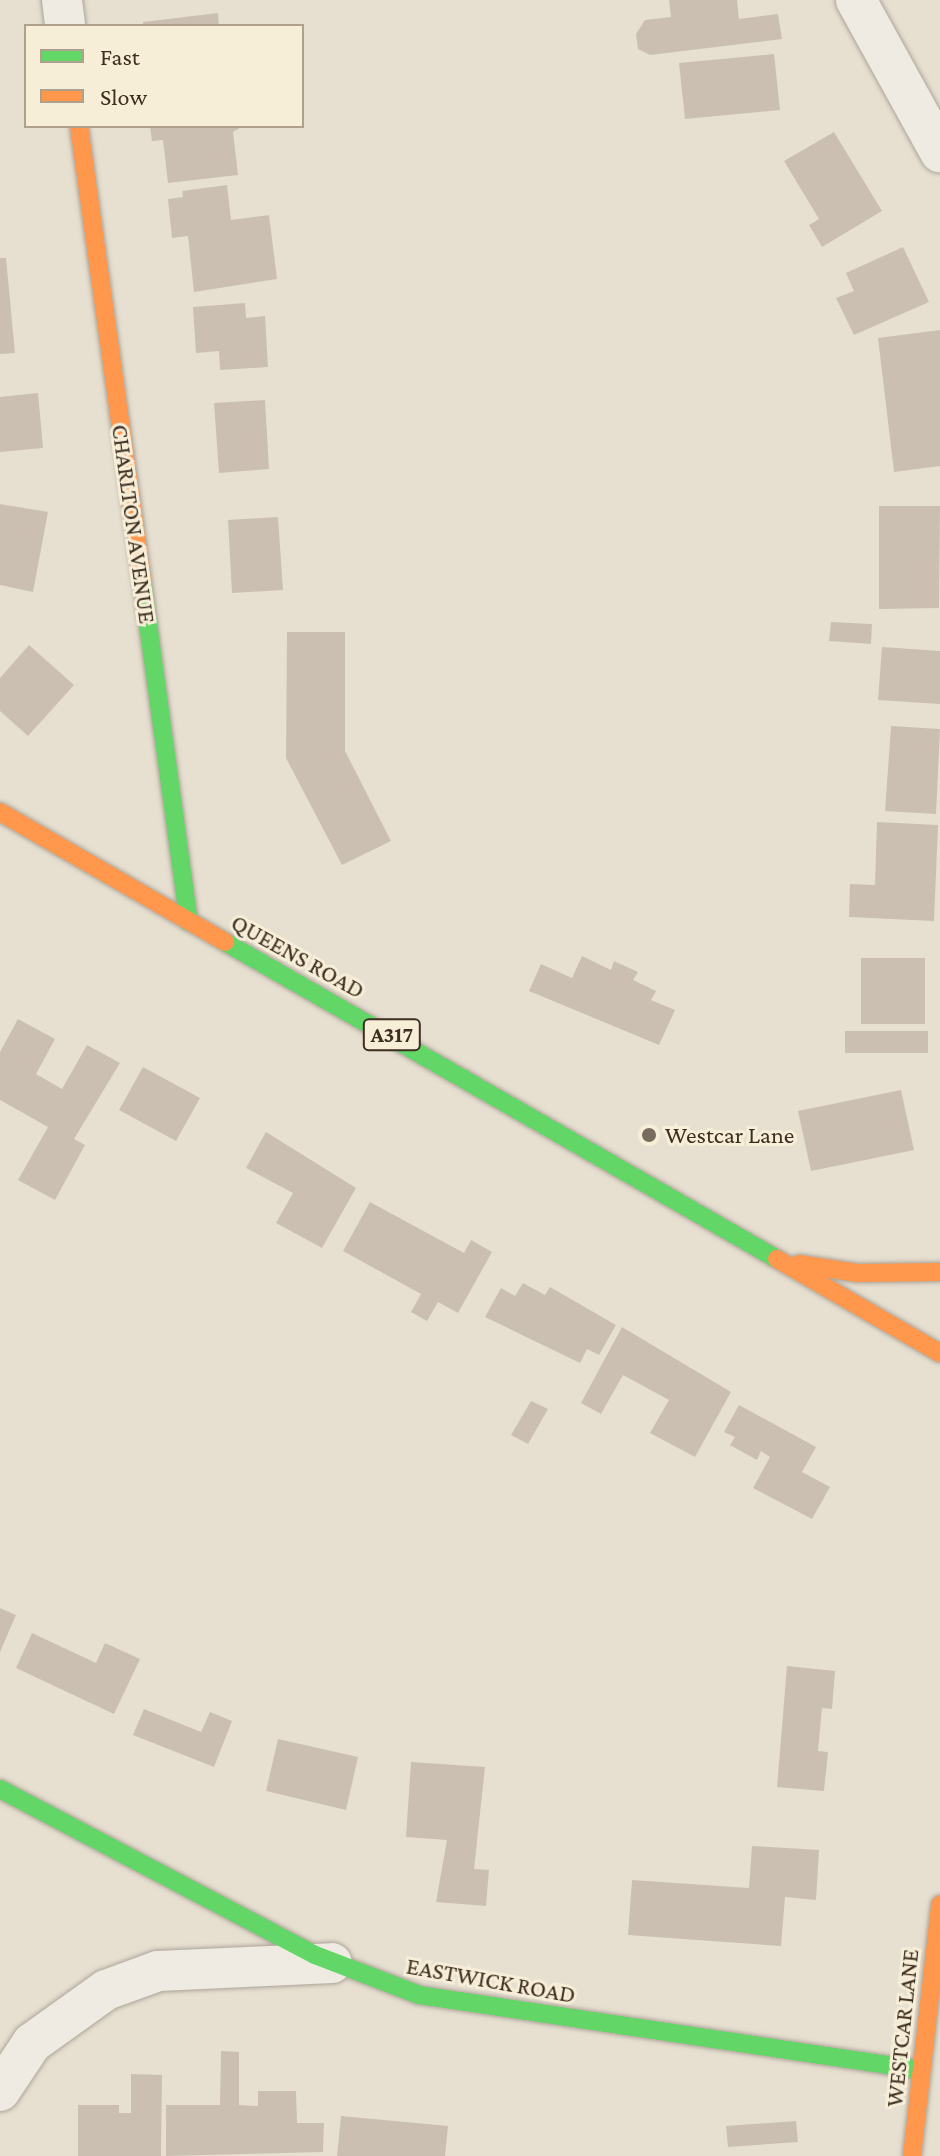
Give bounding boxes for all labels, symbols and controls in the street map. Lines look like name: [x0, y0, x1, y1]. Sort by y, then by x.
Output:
legend: [24, 24, 304, 128]
text: Fast: [100, 43, 140, 70]
text: Slow: [100, 83, 147, 110]
street label: CHARLTON AVENUE: [106, 423, 162, 625]
street label: QUEENS ROAD: [226, 908, 370, 1004]
road number: A317: [362, 1017, 422, 1053]
place label: Westcar Lane: [665, 1121, 794, 1149]
marker: Westcar Lane: [640, 1126, 658, 1144]
street label: WESTCAR LANE: [879, 1948, 925, 2108]
street label: EASTWICK ROAD: [404, 1951, 578, 2009]

